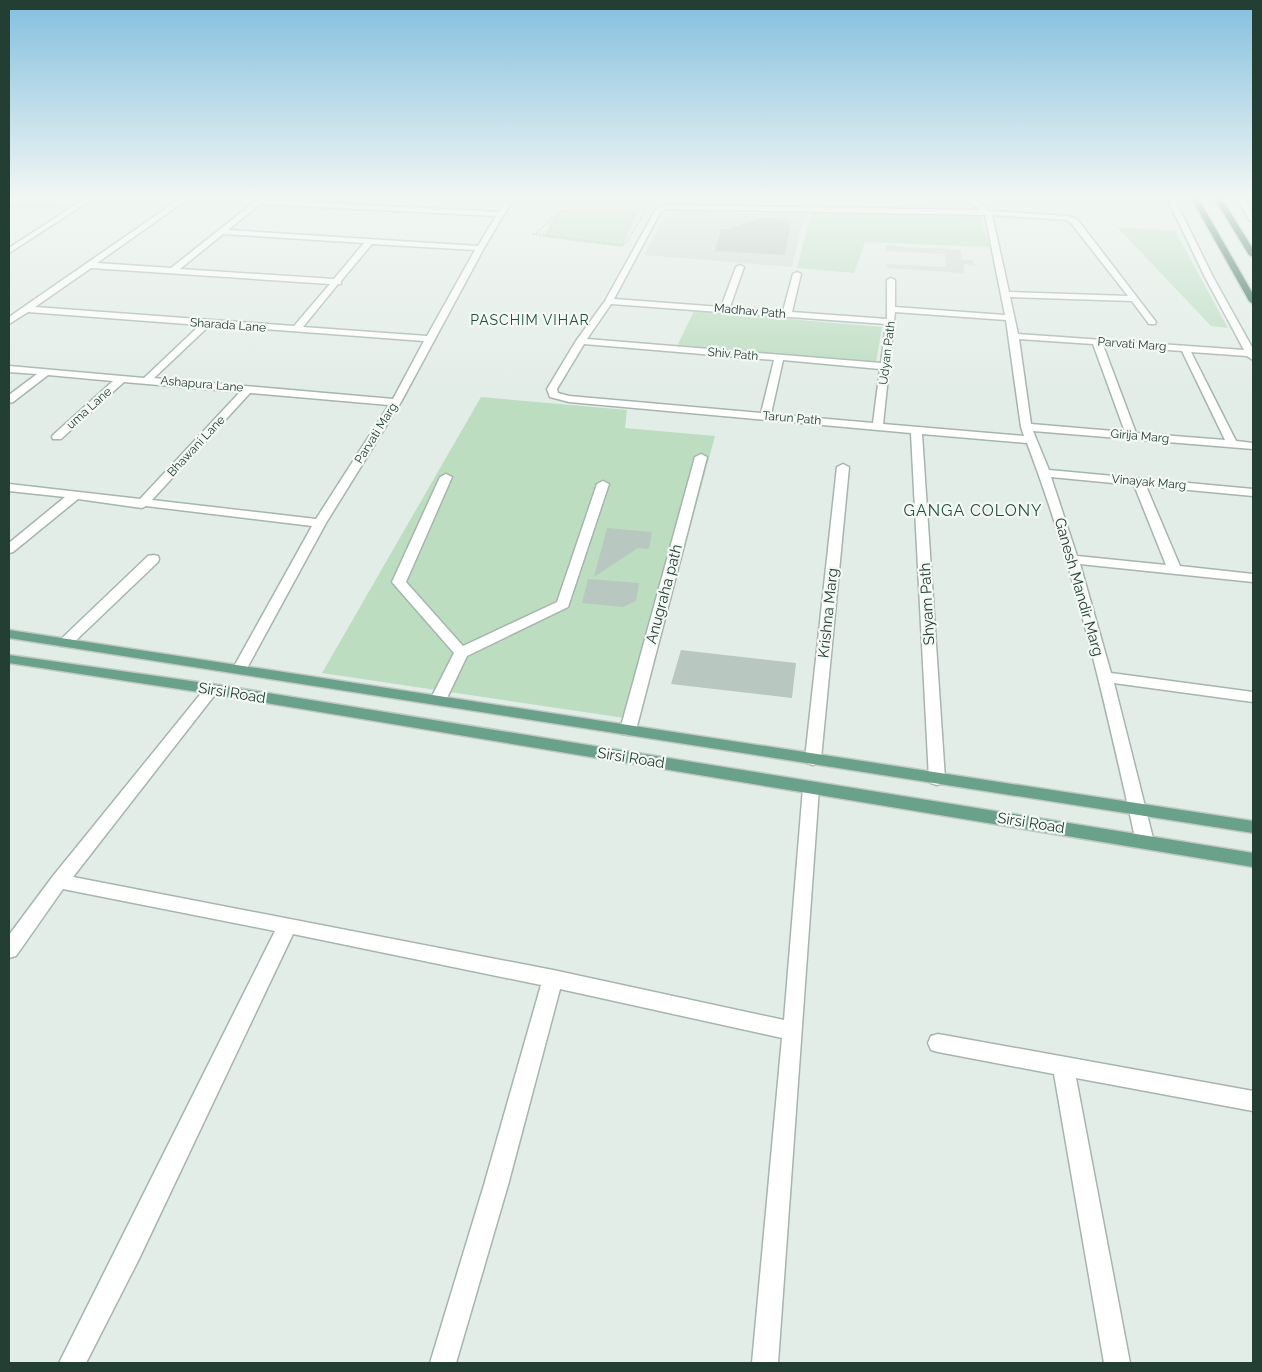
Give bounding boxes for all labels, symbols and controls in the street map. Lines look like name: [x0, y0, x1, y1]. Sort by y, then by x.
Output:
street label: Madhav Path: [714, 301, 786, 321]
district label: PASCHIM VIHAR: [470, 312, 590, 328]
street label: Sharada Lane: [190, 315, 266, 335]
street label: Udyan Path: [876, 320, 898, 386]
street label: Parvati Marg: [1097, 335, 1167, 353]
street label: Shiv Path: [707, 345, 759, 363]
street label: Ashapura Lane: [160, 373, 244, 395]
street label: uma Lane: [64, 384, 114, 432]
street label: Parvati Marg: [352, 400, 400, 466]
street label: Tarun Path: [762, 408, 822, 428]
street label: Bhawani Lane: [164, 413, 228, 479]
street label: Girija Marg: [1110, 426, 1170, 446]
street label: Vinayak Marg: [1111, 472, 1187, 492]
district label: GANGA COLONY: [903, 501, 1043, 520]
street label: Ganesh Mandir Marg: [1051, 516, 1107, 658]
street label: Anugraha path: [642, 542, 686, 646]
street label: Shyam Path: [916, 562, 938, 646]
street label: Krishna Marg: [814, 567, 842, 659]
street label: Sirsi Road: [197, 679, 267, 707]
street label: Sirsi Road: [596, 744, 666, 772]
street label: Sirsi Road: [996, 809, 1066, 837]

